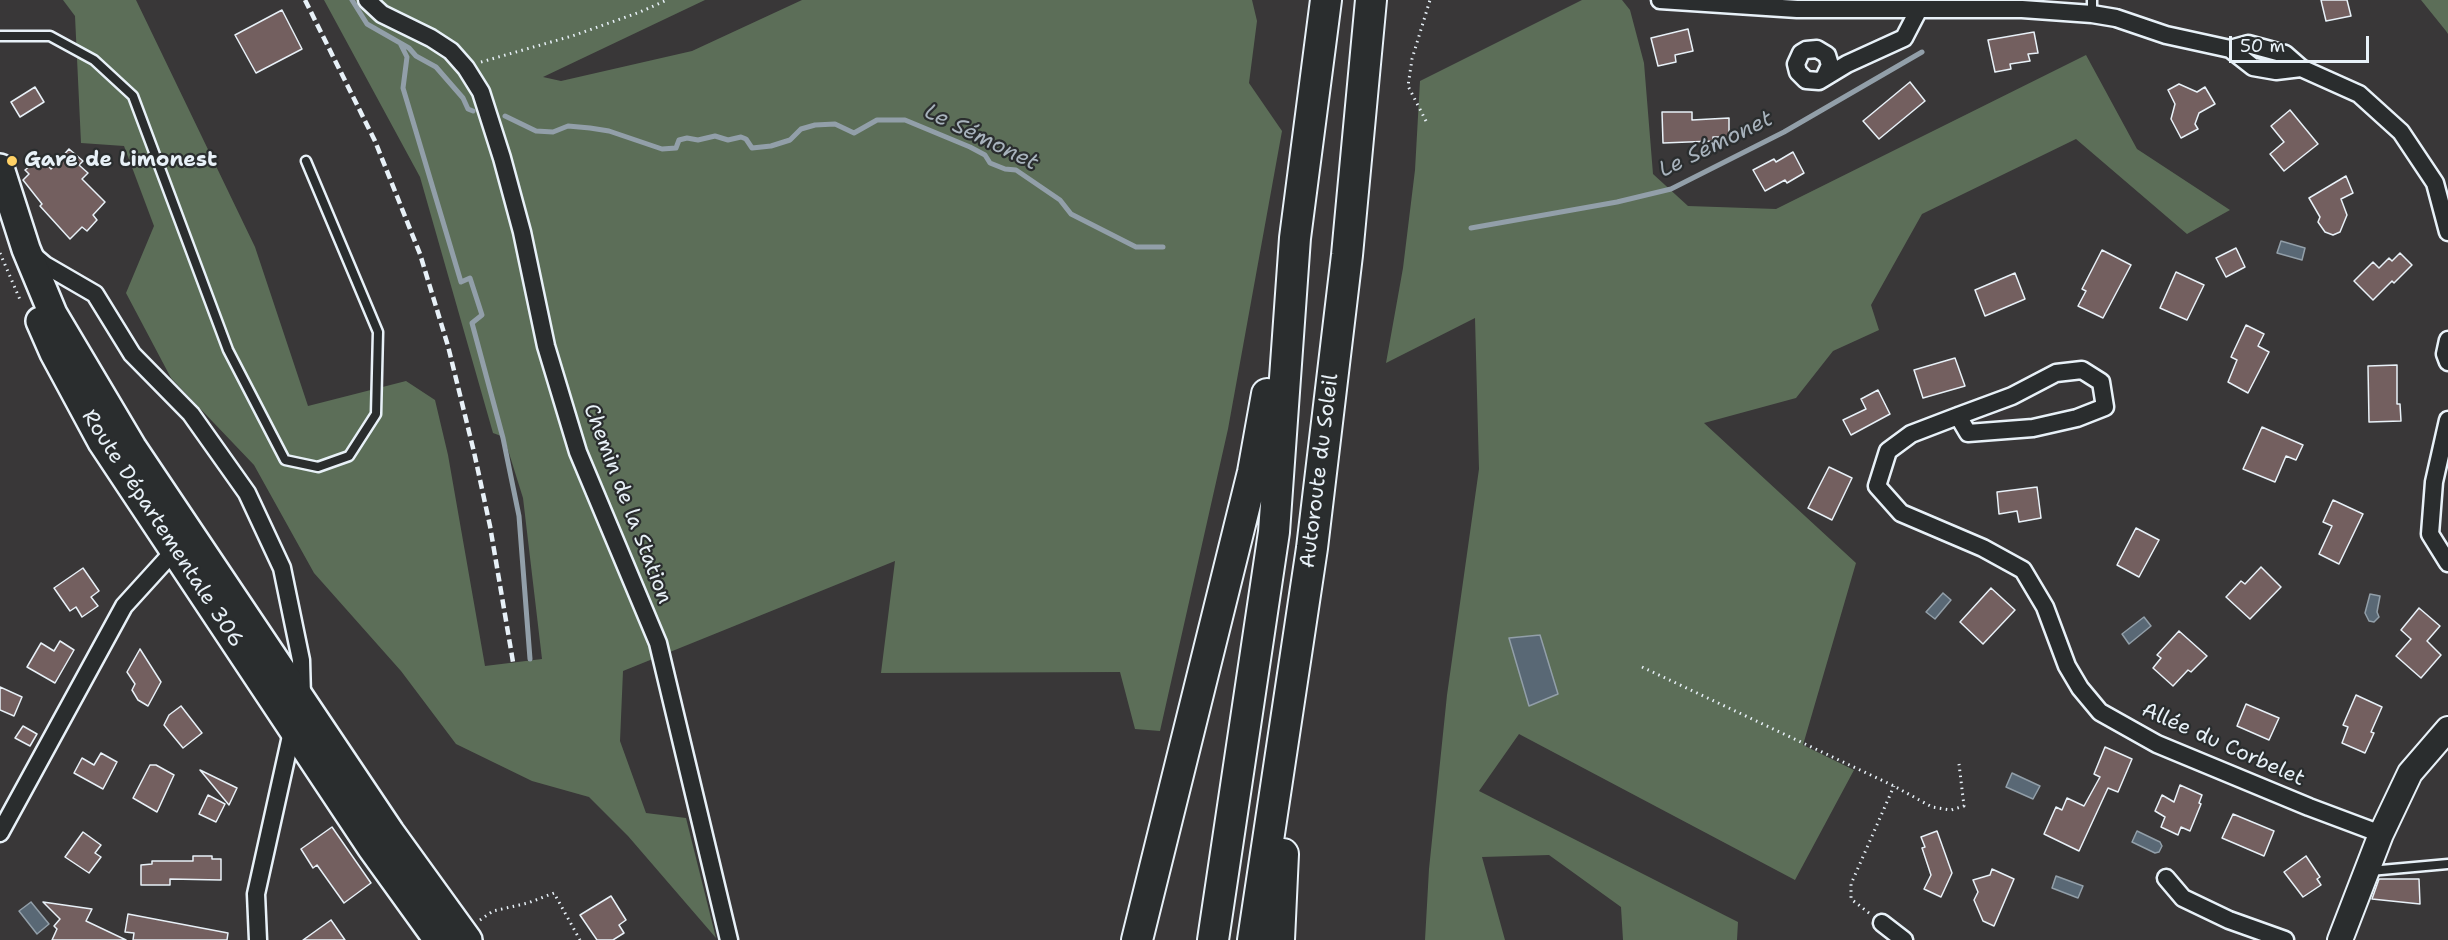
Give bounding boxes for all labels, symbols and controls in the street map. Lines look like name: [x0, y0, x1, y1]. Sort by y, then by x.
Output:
scale bar: [2232, 24, 2372, 62]
text: 50 m: [2240, 34, 2285, 58]
water label: Le Sémonet: [920, 99, 1042, 177]
water label: Le Sémonet: [1655, 106, 1777, 184]
place label: Gare de Limonest: [24, 148, 217, 174]
marker: Gare de Limonest: [5, 154, 19, 168]
street label: Autoroute du Soleil: [1296, 372, 1344, 570]
street label: Chemin de la Station: [577, 400, 677, 608]
street label: Route Départementale 306: [76, 405, 248, 653]
street label: Allée du Corbelet: [2138, 698, 2308, 792]

